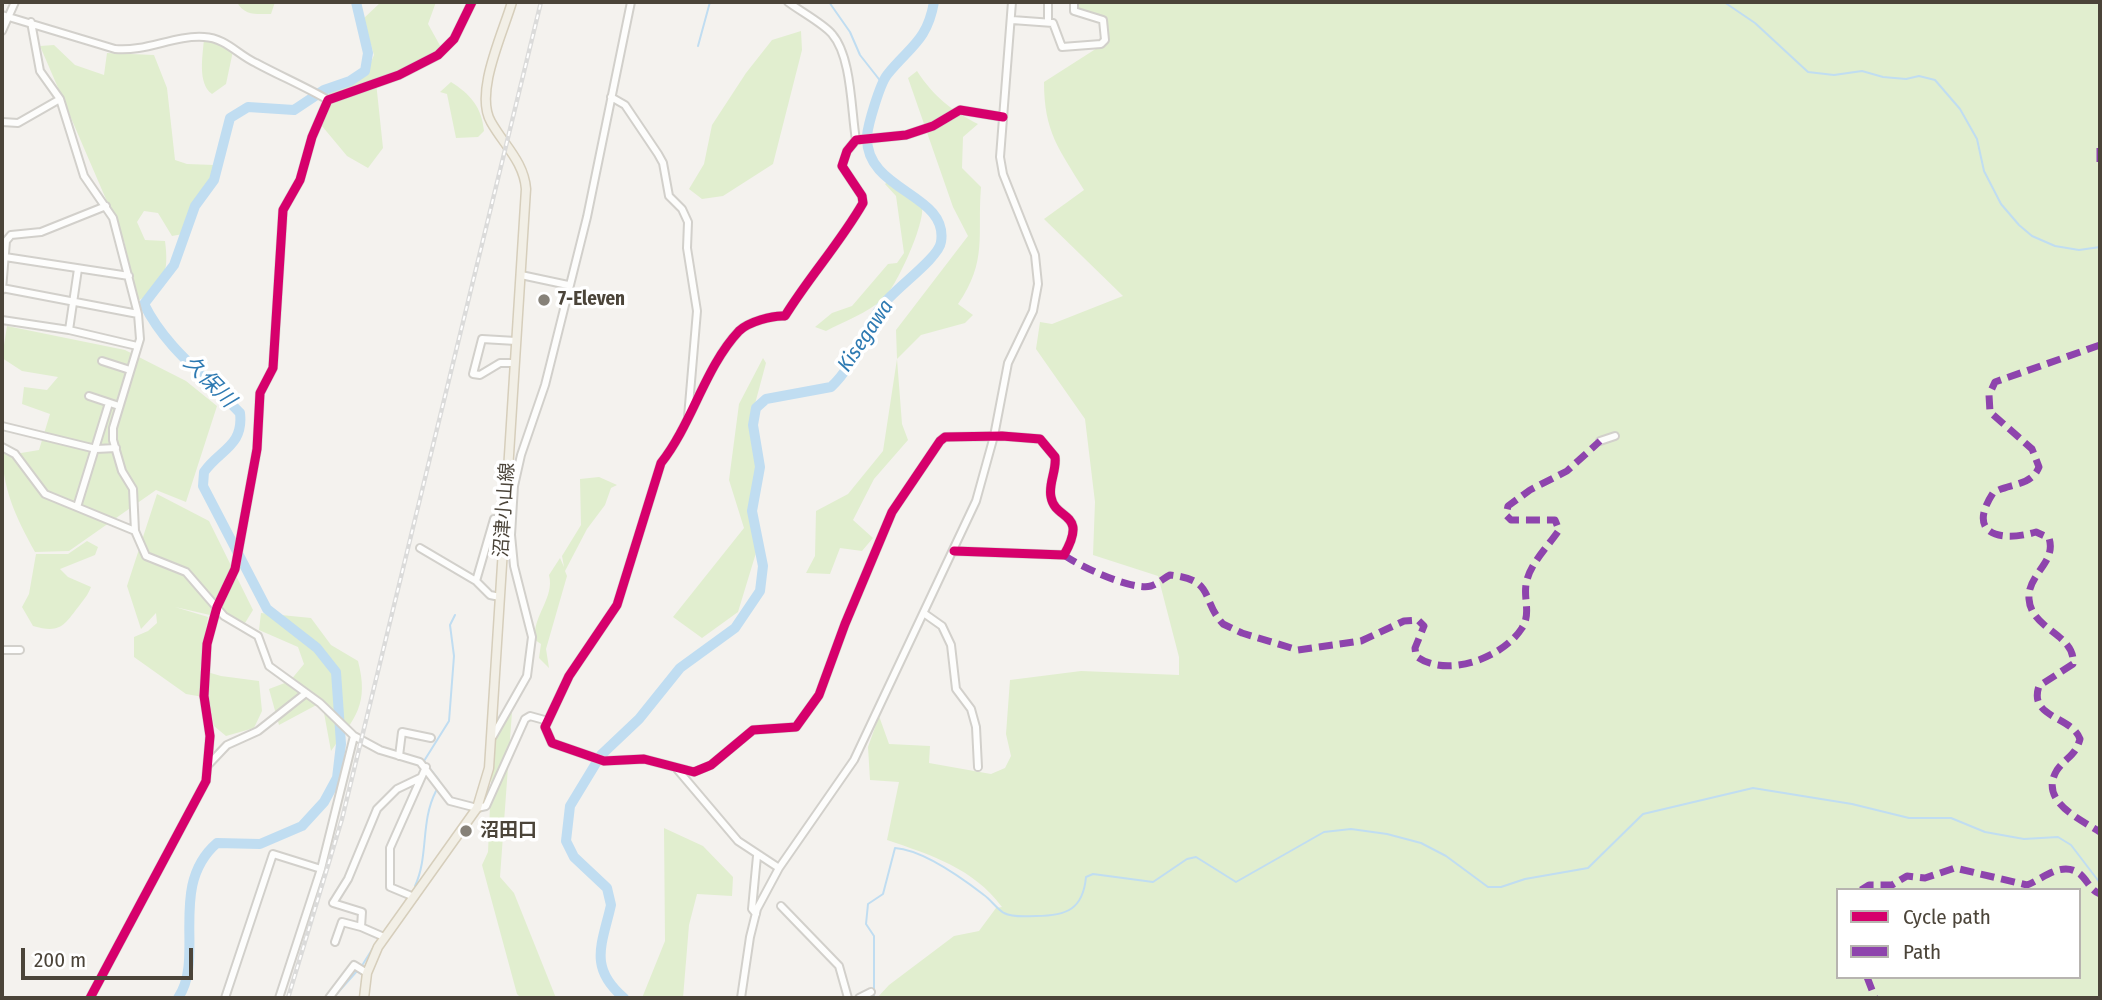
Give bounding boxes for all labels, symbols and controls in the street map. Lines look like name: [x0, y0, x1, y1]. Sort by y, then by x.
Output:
place label: 7-Eleven: [558, 289, 625, 311]
marker: 7-Eleven: [536, 292, 552, 308]
water label: Kisegawa: [833, 295, 899, 377]
water label: 久保川: [178, 351, 240, 413]
street label: 沼津小山線: [490, 462, 520, 558]
place label: 沼田口: [480, 820, 537, 842]
marker: 沼田口: [458, 823, 474, 839]
legend: [1836, 888, 2081, 979]
text: Cycle path: [1903, 904, 1991, 930]
scale bar: [24, 934, 196, 978]
text: Path: [1903, 939, 1941, 965]
text: 200 m: [34, 947, 86, 973]

